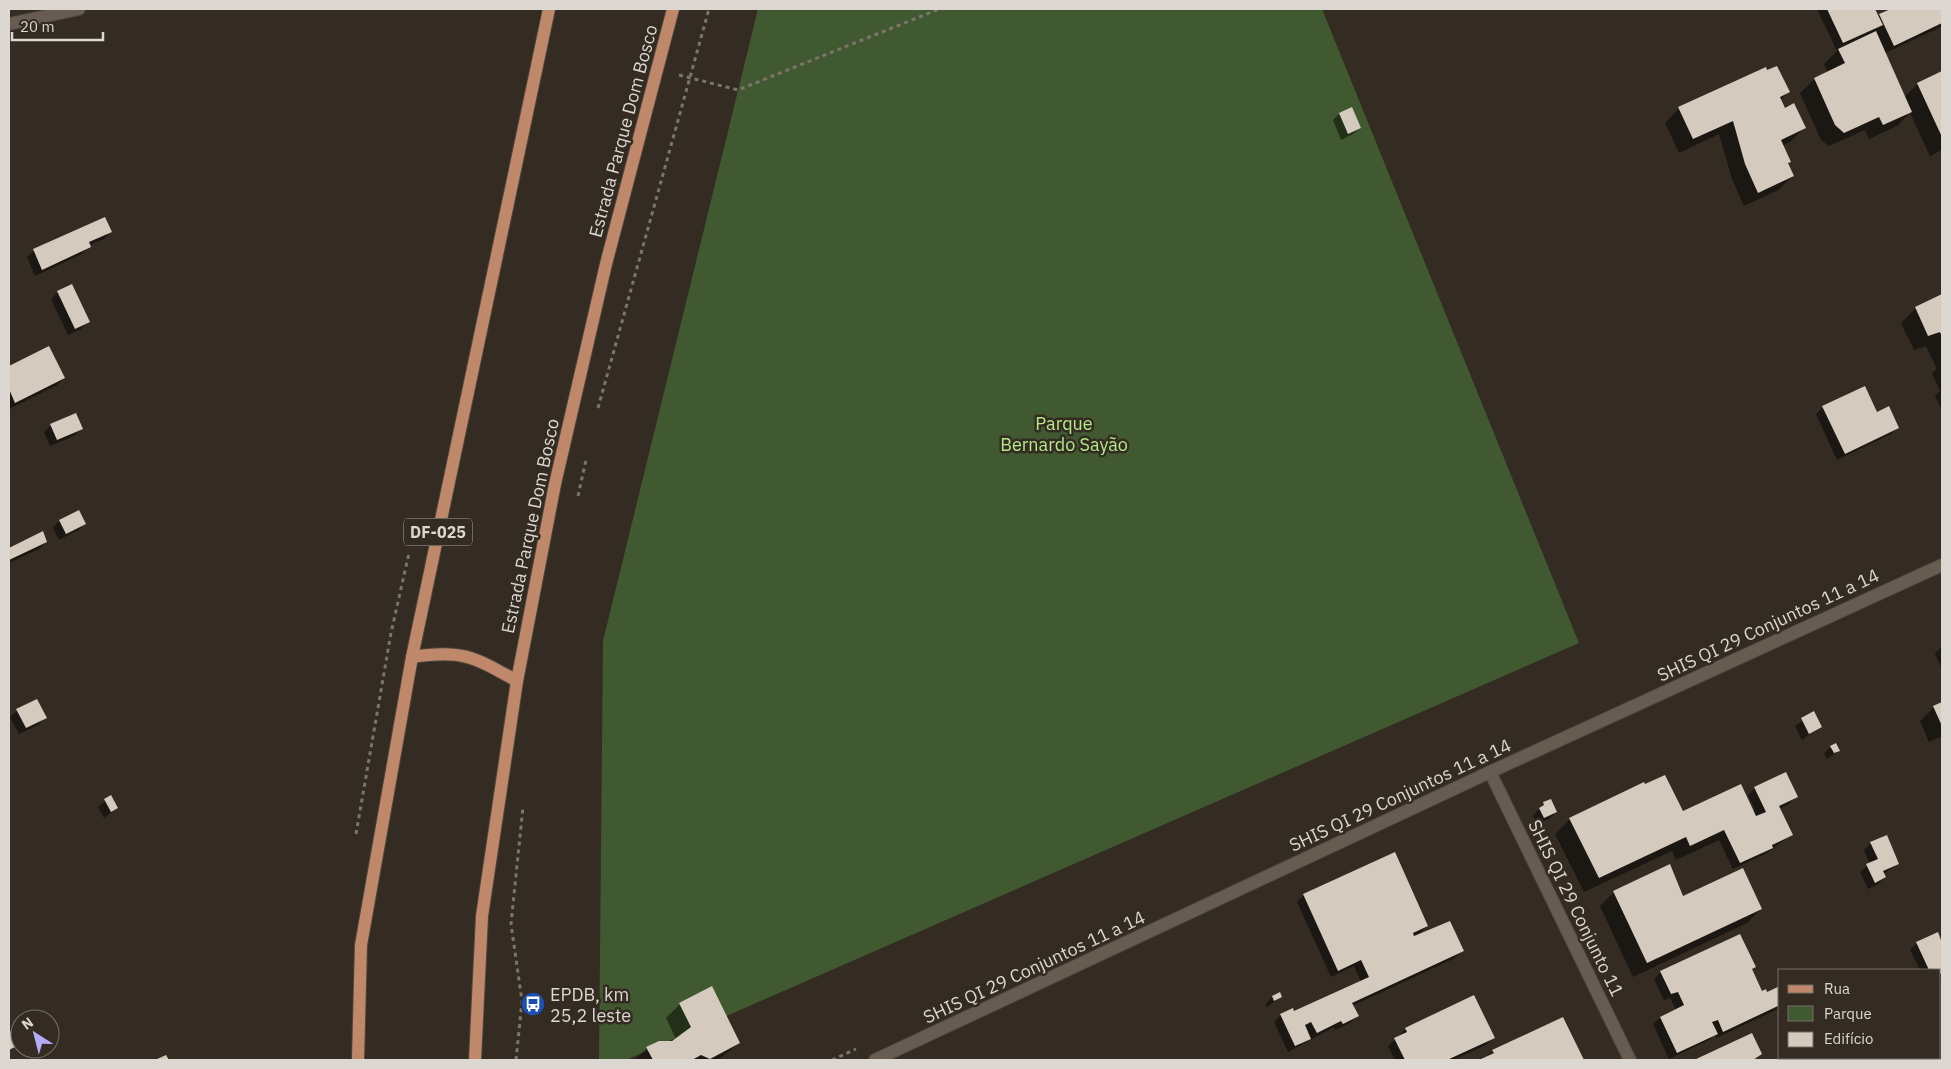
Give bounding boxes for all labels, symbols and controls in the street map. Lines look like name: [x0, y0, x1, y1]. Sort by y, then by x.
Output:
scale bar: [12, 10, 104, 42]
text: 20 m: [20, 17, 55, 36]
street label: Estrada Parque Dom Bosco: [584, 22, 662, 240]
park label: Parque Bernardo Sayão: [1000, 412, 1128, 456]
street label: Estrada Parque Dom Bosco: [496, 416, 564, 636]
road number: DF-025: [404, 518, 472, 546]
street label: SHIS QI 29 Conjuntos 11 a 14: [1653, 563, 1883, 687]
street label: SHIS QI 29 Conjuntos 11 a 14: [1285, 733, 1515, 857]
street label: SHIS QI 29 Conjunto 11: [1523, 816, 1629, 1000]
street label: SHIS QI 29 Conjuntos 11 a 14: [919, 905, 1149, 1029]
legend: [1778, 969, 1941, 1059]
text: Rua: [1824, 979, 1850, 998]
place label: EPDB, km 25,2 leste: [550, 983, 631, 1027]
bus stop icon: EPDB, km 25,2 leste: [520, 991, 546, 1017]
text: Parque: [1824, 1004, 1872, 1023]
north arrow: [10, 1009, 60, 1059]
text: N: [18, 1013, 37, 1034]
text: Edifício: [1824, 1029, 1873, 1048]

